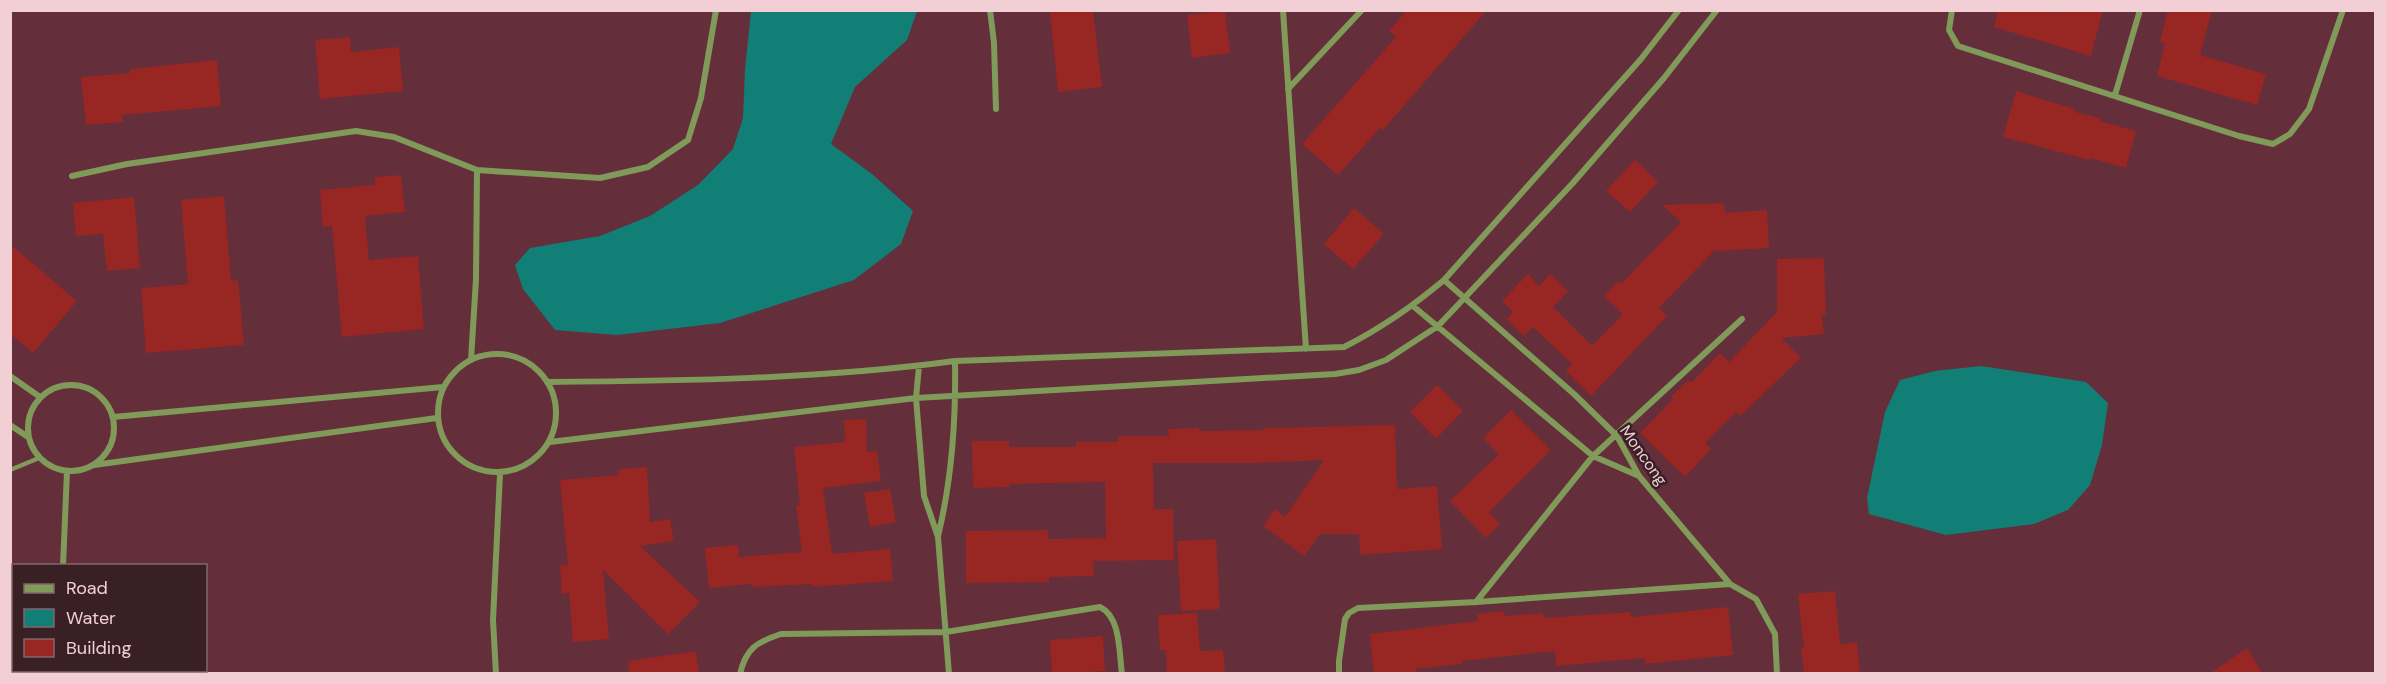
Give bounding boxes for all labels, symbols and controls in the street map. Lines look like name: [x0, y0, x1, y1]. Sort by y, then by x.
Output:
street label: Moncong: [1615, 421, 1672, 490]
legend: [12, 564, 207, 672]
text: Road: [66, 576, 108, 600]
text: Water: [66, 606, 116, 630]
text: Building: [66, 636, 131, 660]

